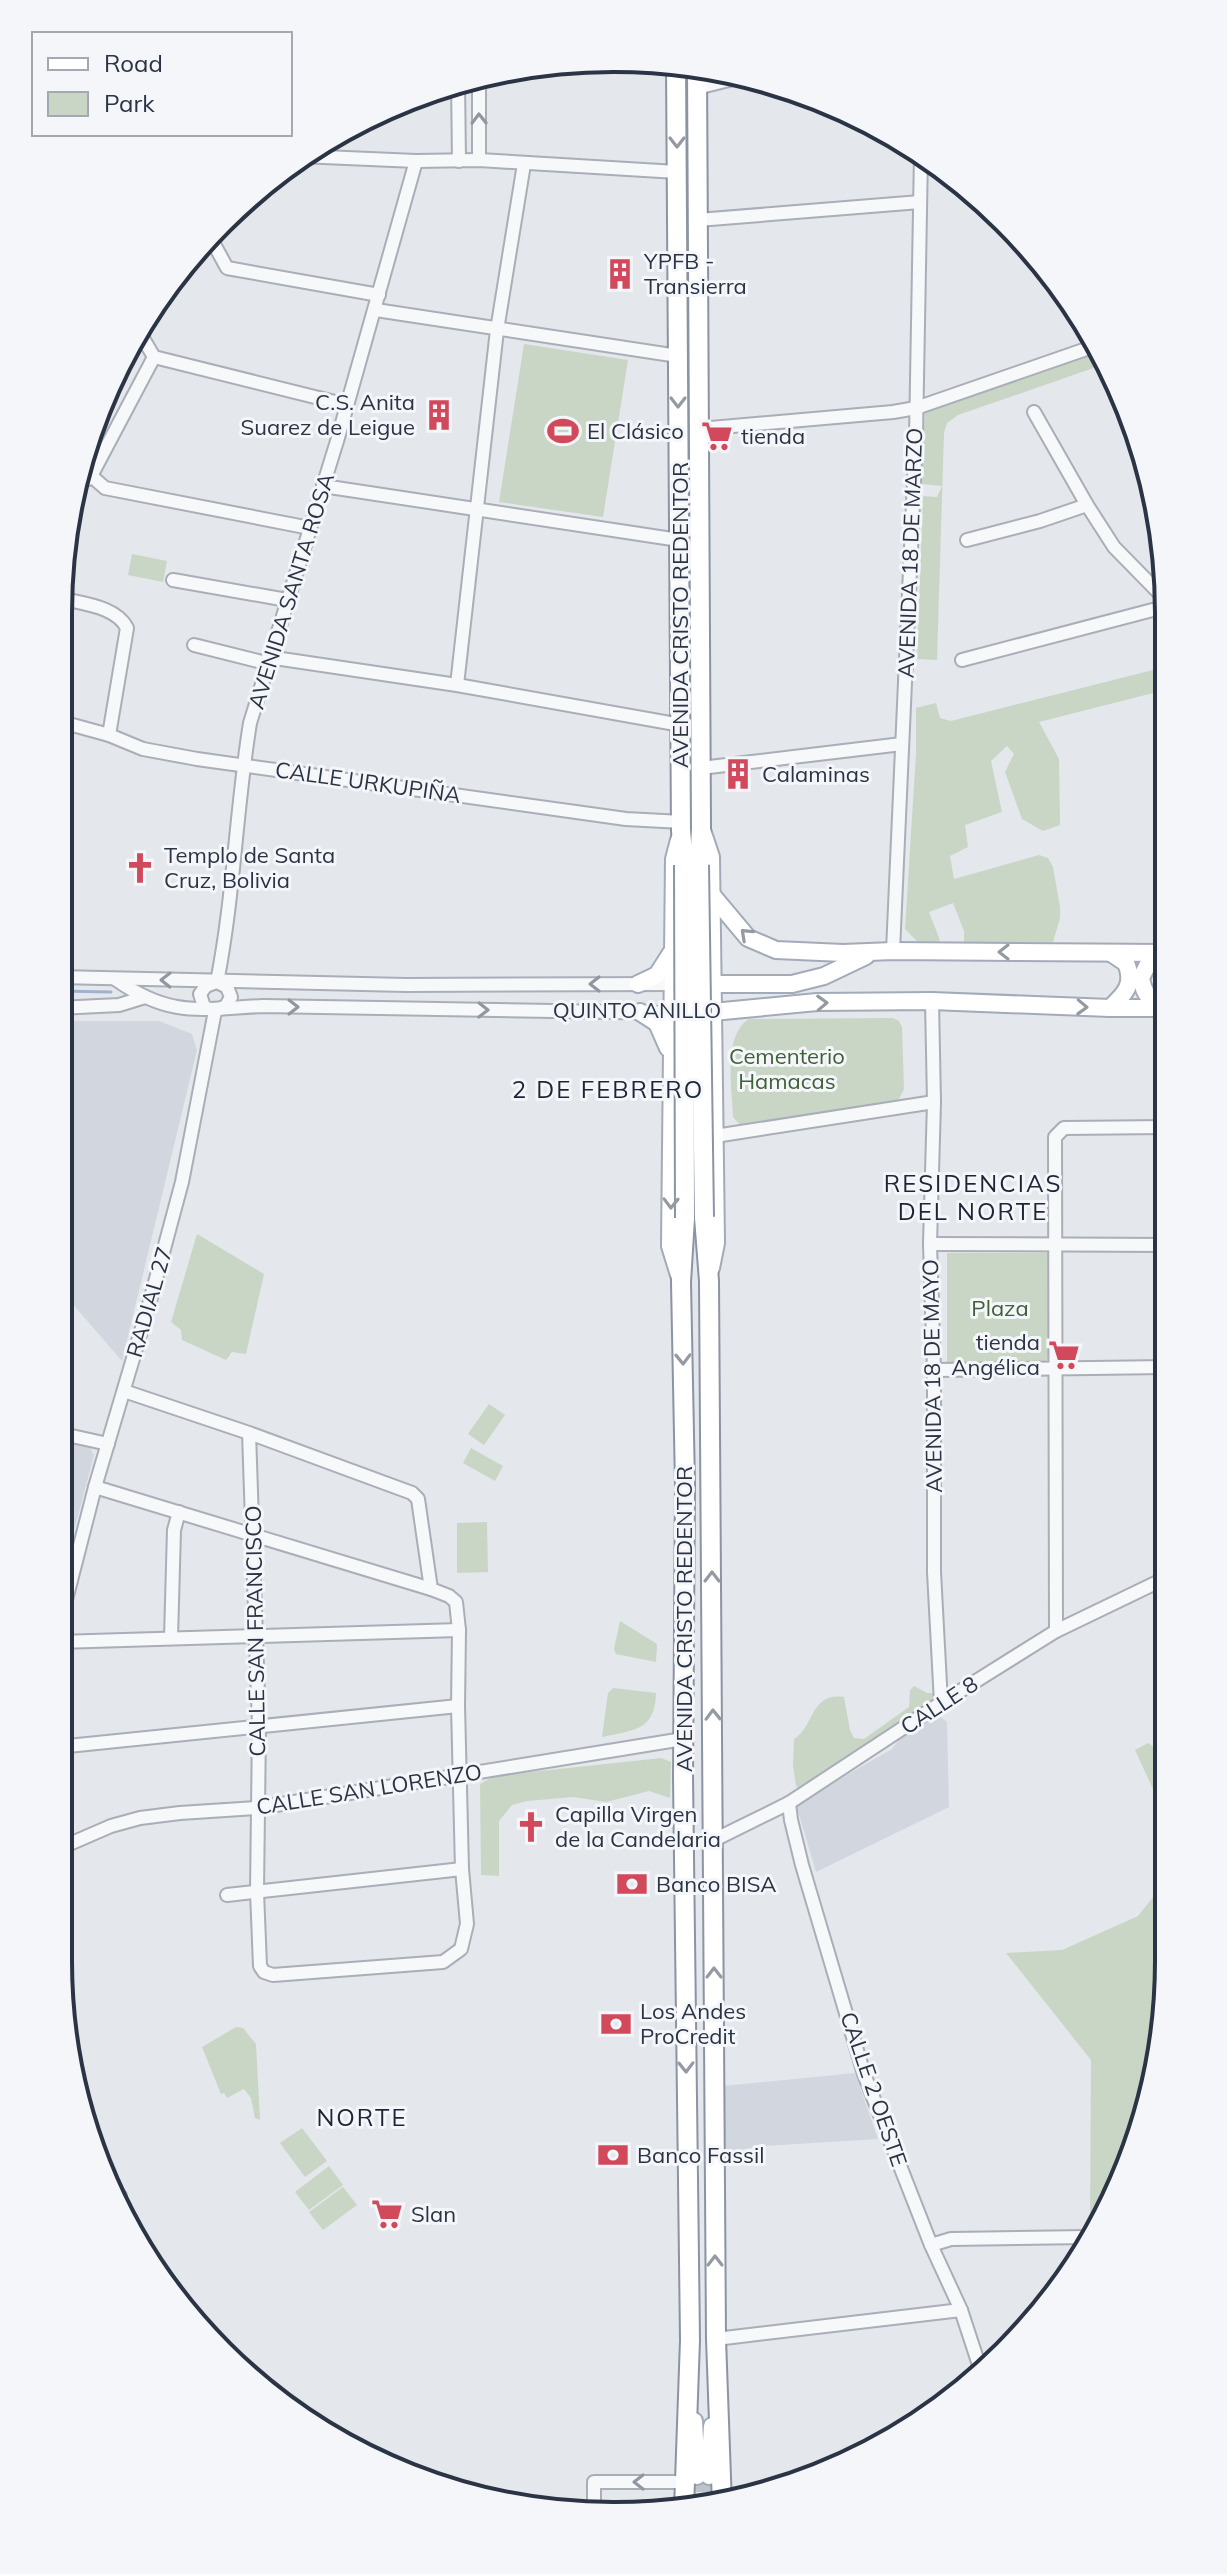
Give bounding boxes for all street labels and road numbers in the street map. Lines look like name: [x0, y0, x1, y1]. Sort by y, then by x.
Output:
street label: AVENIDA 18 DE MARZO: [892, 427, 928, 679]
street label: AVENIDA CRISTO REDENTOR: [666, 462, 694, 768]
street label: AVENIDA SANTA ROSA: [242, 470, 340, 712]
street label: CALLE URKUPIÑA: [273, 755, 463, 809]
street label: QUINTO ANILLO: [553, 996, 721, 1024]
street label: RADIAL 27: [120, 1244, 178, 1360]
street label: AVENIDA 18 DE MAYO: [916, 1259, 948, 1493]
street label: AVENIDA CRISTO REDENTOR: [670, 1466, 698, 1772]
street label: CALLE SAN FRANCISCO: [239, 1505, 271, 1757]
street label: CALLE 8: [895, 1670, 983, 1740]
street label: CALLE SAN LORENZO: [254, 1757, 484, 1821]
street label: CALLE 2 OESTE: [834, 2008, 914, 2170]

